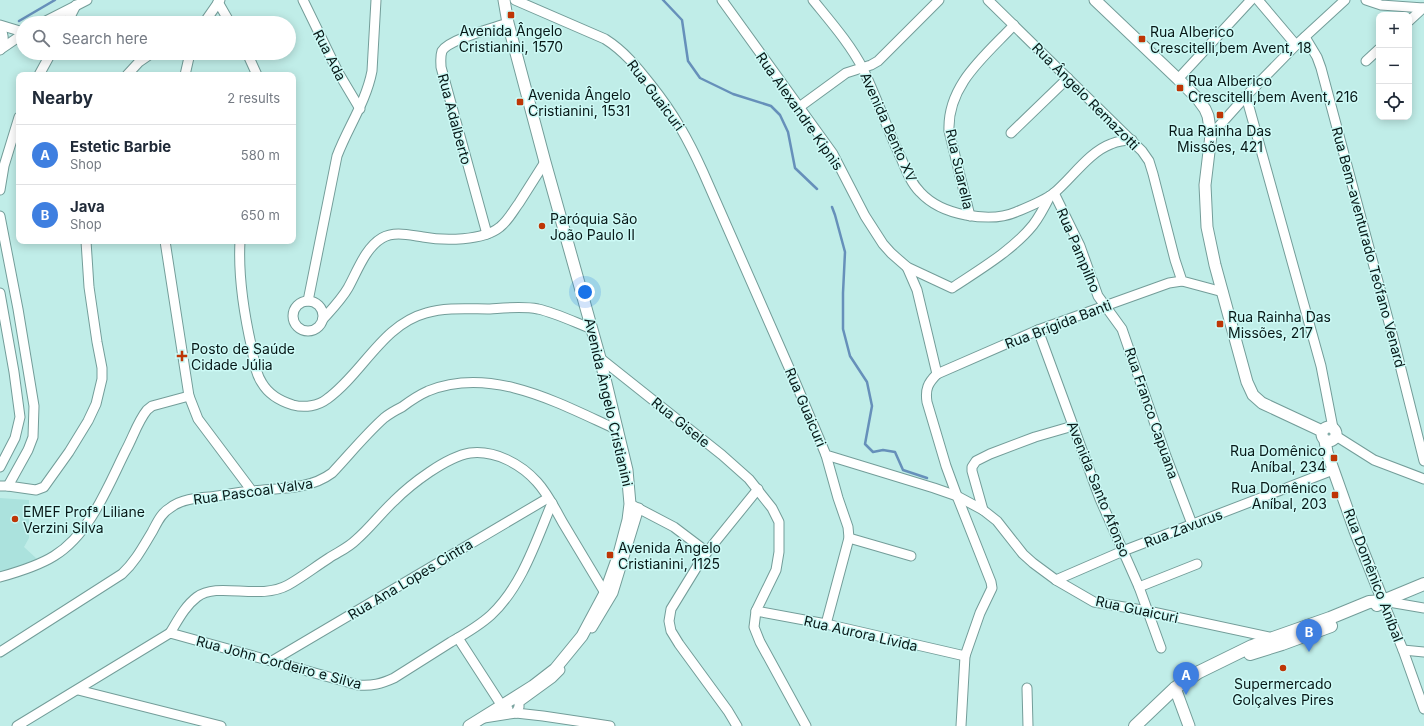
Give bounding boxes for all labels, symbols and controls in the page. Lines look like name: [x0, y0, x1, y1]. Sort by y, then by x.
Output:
marker: Avenida Ângelo Cristianini, 1570: [506, 10, 516, 20]
map controls: [1376, 12, 1412, 120]
button: +: [1376, 12, 1412, 48]
search box: [16, 16, 296, 60]
place label: Avenida Ângelo Cristianini, 1570: [459, 22, 563, 55]
place label: Rua Alberico Crescitelli,bem Avent, 18: [1150, 23, 1312, 56]
icon: search: [30, 27, 52, 49]
street label: Rua Ada: [310, 27, 350, 83]
text: Search here: [62, 29, 148, 48]
marker: Rua Alberico Crescitelli,bem Avent, 18: [1137, 34, 1147, 44]
street label: Rua Ângelo Remazotti: [1029, 39, 1143, 153]
button: −: [1376, 48, 1412, 84]
street label: Rua Alexandre Kipnis: [753, 49, 847, 173]
street label: Rua Guaicuri: [624, 56, 688, 134]
street label: Avenida Bento XV: [857, 70, 921, 185]
street label: Rua Adalberto: [435, 72, 475, 166]
place label: Rua Alberico Crescitelli,bem Avent, 216: [1188, 72, 1358, 105]
marker: Rua Alberico Crescitelli,bem Avent, 216: [1175, 83, 1185, 93]
button: locate: [1376, 84, 1412, 120]
place label: Avenida Ângelo Cristianini, 1531: [528, 86, 631, 119]
text: Nearby: [32, 88, 93, 108]
text: 2 results: [227, 90, 280, 106]
marker: Avenida Ângelo Cristianini, 1531: [515, 97, 525, 107]
marker: Rua Rainha Das Missões, 421: [1215, 110, 1225, 120]
place label: Rua Rainha Das Missões, 421: [1169, 122, 1271, 155]
street label: Rua Bem-aventurado Teófano Venard: [1329, 125, 1409, 369]
street label: Rua Suarella: [942, 127, 978, 211]
text: Estetic Barbie: [70, 137, 171, 156]
text: A: [40, 147, 50, 163]
text: 580 m: [241, 147, 280, 163]
text: Shop: [70, 156, 102, 172]
text: Java: [70, 197, 105, 216]
street label: Rua Pampilho: [1054, 205, 1104, 295]
text: B: [41, 207, 49, 223]
text: 650 m: [241, 207, 280, 223]
place label: Paróquia São João Paulo II: [550, 210, 638, 243]
text: Shop: [70, 216, 102, 232]
marker: Paróquia São João Paulo II: [537, 221, 547, 231]
your location: [575, 282, 595, 302]
street label: Rua Brígida Banti: [1002, 296, 1114, 352]
place label: Rua Rainha Das Missões, 217: [1228, 308, 1331, 341]
street label: Avenida Ângelo Cristianini: [581, 316, 637, 488]
marker: Rua Rainha Das Missões, 217: [1215, 319, 1225, 329]
place label: Posto de Saúde Cidade Júlia: [191, 340, 295, 373]
street label: Rua Franco Capuana: [1122, 345, 1182, 481]
marker: Posto de Saúde Cidade Júlia: [176, 350, 188, 362]
street label: Rua Guaicuri: [782, 365, 830, 449]
street label: Rua Gisele: [648, 393, 714, 451]
street label: Avenida Santo Afonso: [1064, 418, 1134, 560]
place label: Rua Domênico Aníbal, 234: [1230, 442, 1326, 475]
marker: Rua Domênico Aníbal, 234: [1329, 453, 1339, 463]
street label: Rua Pascoal Valva: [192, 474, 314, 508]
place label: Rua Domênico Aníbal, 203: [1231, 479, 1327, 512]
marker: Rua Domênico Aníbal, 203: [1330, 490, 1340, 500]
place label: EMEF Profª Liliane Verzini Silva: [23, 503, 145, 536]
street label: Rua Zavurus: [1141, 505, 1225, 551]
street label: Rua Domênico Aníbal: [1341, 506, 1407, 644]
marker: EMEF Profª Liliane Verzini Silva: [10, 514, 20, 524]
street label: Rua Ana Lopes Cintra: [344, 535, 476, 623]
place label: Avenida Ângelo Cristianini, 1125: [618, 539, 721, 572]
marker: Avenida Ângelo Cristianini, 1125: [605, 550, 615, 560]
street label: Rua Guaicuri: [1094, 592, 1180, 626]
street label: Rua Aurora Lívida: [802, 612, 920, 654]
pin: B: [1296, 619, 1322, 652]
street label: Rua John Cordeiro e Silva: [194, 632, 364, 692]
pin: A: [1173, 662, 1199, 695]
marker: Supermercado Golçalves Pires: [1278, 663, 1288, 673]
place label: Supermercado Golçalves Pires: [1232, 675, 1334, 708]

